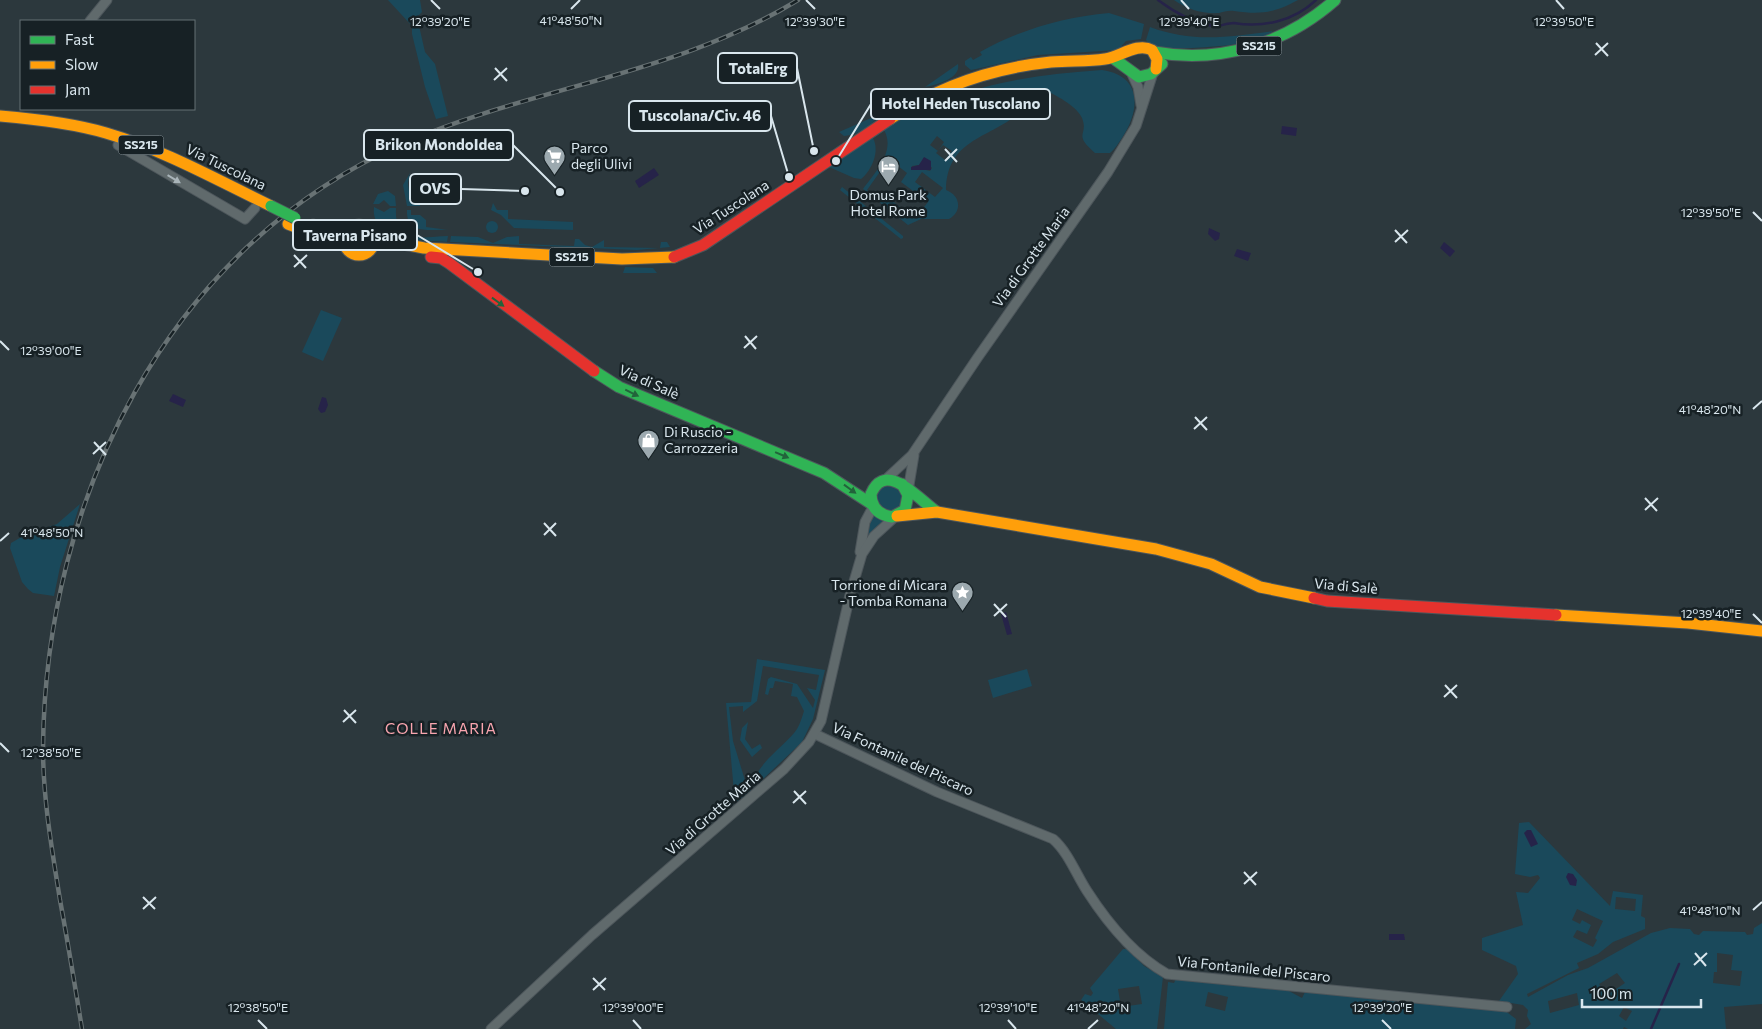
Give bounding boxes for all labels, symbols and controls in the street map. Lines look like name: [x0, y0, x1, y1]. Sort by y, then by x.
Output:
text: 41°48'50"N: [540, 13, 602, 27]
text: 12°39'20"E: [410, 14, 470, 28]
text: 12°39'30"E: [785, 14, 845, 28]
text: 12°39'40"E: [1159, 14, 1219, 28]
text: 12°39'50"E: [1534, 14, 1594, 28]
legend: [20, 20, 195, 110]
text: Fast: [65, 30, 94, 48]
road number: SS215: [1236, 36, 1282, 56]
callout: TotalErg: [718, 53, 797, 83]
text: Slow: [65, 55, 98, 73]
text: TotalErg: [728, 59, 788, 77]
text: Jam: [65, 80, 90, 98]
callout: Hotel Heden Tuscolano: [871, 89, 1050, 119]
text: Hotel Heden Tuscolano: [882, 94, 1040, 112]
callout: Tuscolana/Civ. 46: [629, 101, 771, 131]
text: Tuscolana/Civ. 46: [639, 106, 761, 124]
callout: Brikon MondoIdea: [364, 130, 513, 160]
text: Brikon MondoIdea: [375, 135, 503, 153]
road number: SS215: [118, 136, 164, 154]
place label: Parco degli Ulivi: [571, 139, 632, 172]
street label: Via Tuscolana: [184, 140, 269, 193]
supermarket icon: Parco degli Ulivi: [543, 144, 567, 175]
hotel icon: Domus Park Hotel Rome: [876, 155, 900, 186]
callout: OVS: [410, 174, 461, 204]
one-way arrow: [168, 175, 181, 184]
street label: Via Tuscolana: [690, 176, 772, 237]
text: OVS: [419, 179, 451, 197]
place label: Domus Park Hotel Rome: [849, 186, 927, 219]
street label: Via di Grotte Maria: [988, 203, 1073, 310]
text: 12°39'50"E: [1681, 205, 1741, 219]
callout: Taverna Pisano: [293, 220, 417, 250]
text: Taverna Pisano: [303, 226, 407, 244]
road number: SS215: [550, 248, 594, 266]
one-way arrow: [491, 296, 504, 307]
text: 12°39'00"E: [20, 343, 82, 357]
street label: Via di Salè: [616, 361, 682, 402]
one-way arrow: [625, 389, 639, 397]
text: 41°48'20"N: [1679, 402, 1741, 416]
place label: Di Ruscio - Carrozzeria: [664, 423, 738, 456]
shop icon: Di Ruscio - Carrozzeria: [636, 428, 660, 459]
one-way arrow: [775, 452, 789, 460]
one-way arrow: [843, 484, 857, 494]
text: 41°48'50"N: [21, 525, 83, 539]
street label: Via di Salè: [1313, 574, 1379, 597]
place label: Torrione di Micara - Tomba Romana: [831, 576, 947, 609]
place icon: Torrione di Micara - Tomba Romana: [951, 581, 975, 612]
text: 12°39'40"E: [1681, 606, 1741, 620]
street label: Via Fontanile del Piscaro: [830, 718, 977, 799]
district label: COLLE MARIA: [385, 719, 497, 737]
text: 12°38'50"E: [21, 745, 81, 759]
street label: Via di Grotte Maria: [662, 767, 764, 858]
text: 41°48'10"N: [1679, 903, 1741, 917]
street label: Via Fontanile del Piscaro: [1177, 952, 1332, 985]
scale bar: [1582, 976, 1701, 1008]
text: 100 m: [1590, 984, 1632, 1002]
text: 12°38'50"E: [228, 1000, 288, 1014]
text: 12°39'00"E: [602, 1000, 664, 1014]
text: 12°39'10"E: [979, 1000, 1037, 1014]
text: 41°48'20"N: [1067, 1000, 1129, 1014]
text: 12°39'20"E: [1352, 1000, 1412, 1014]

